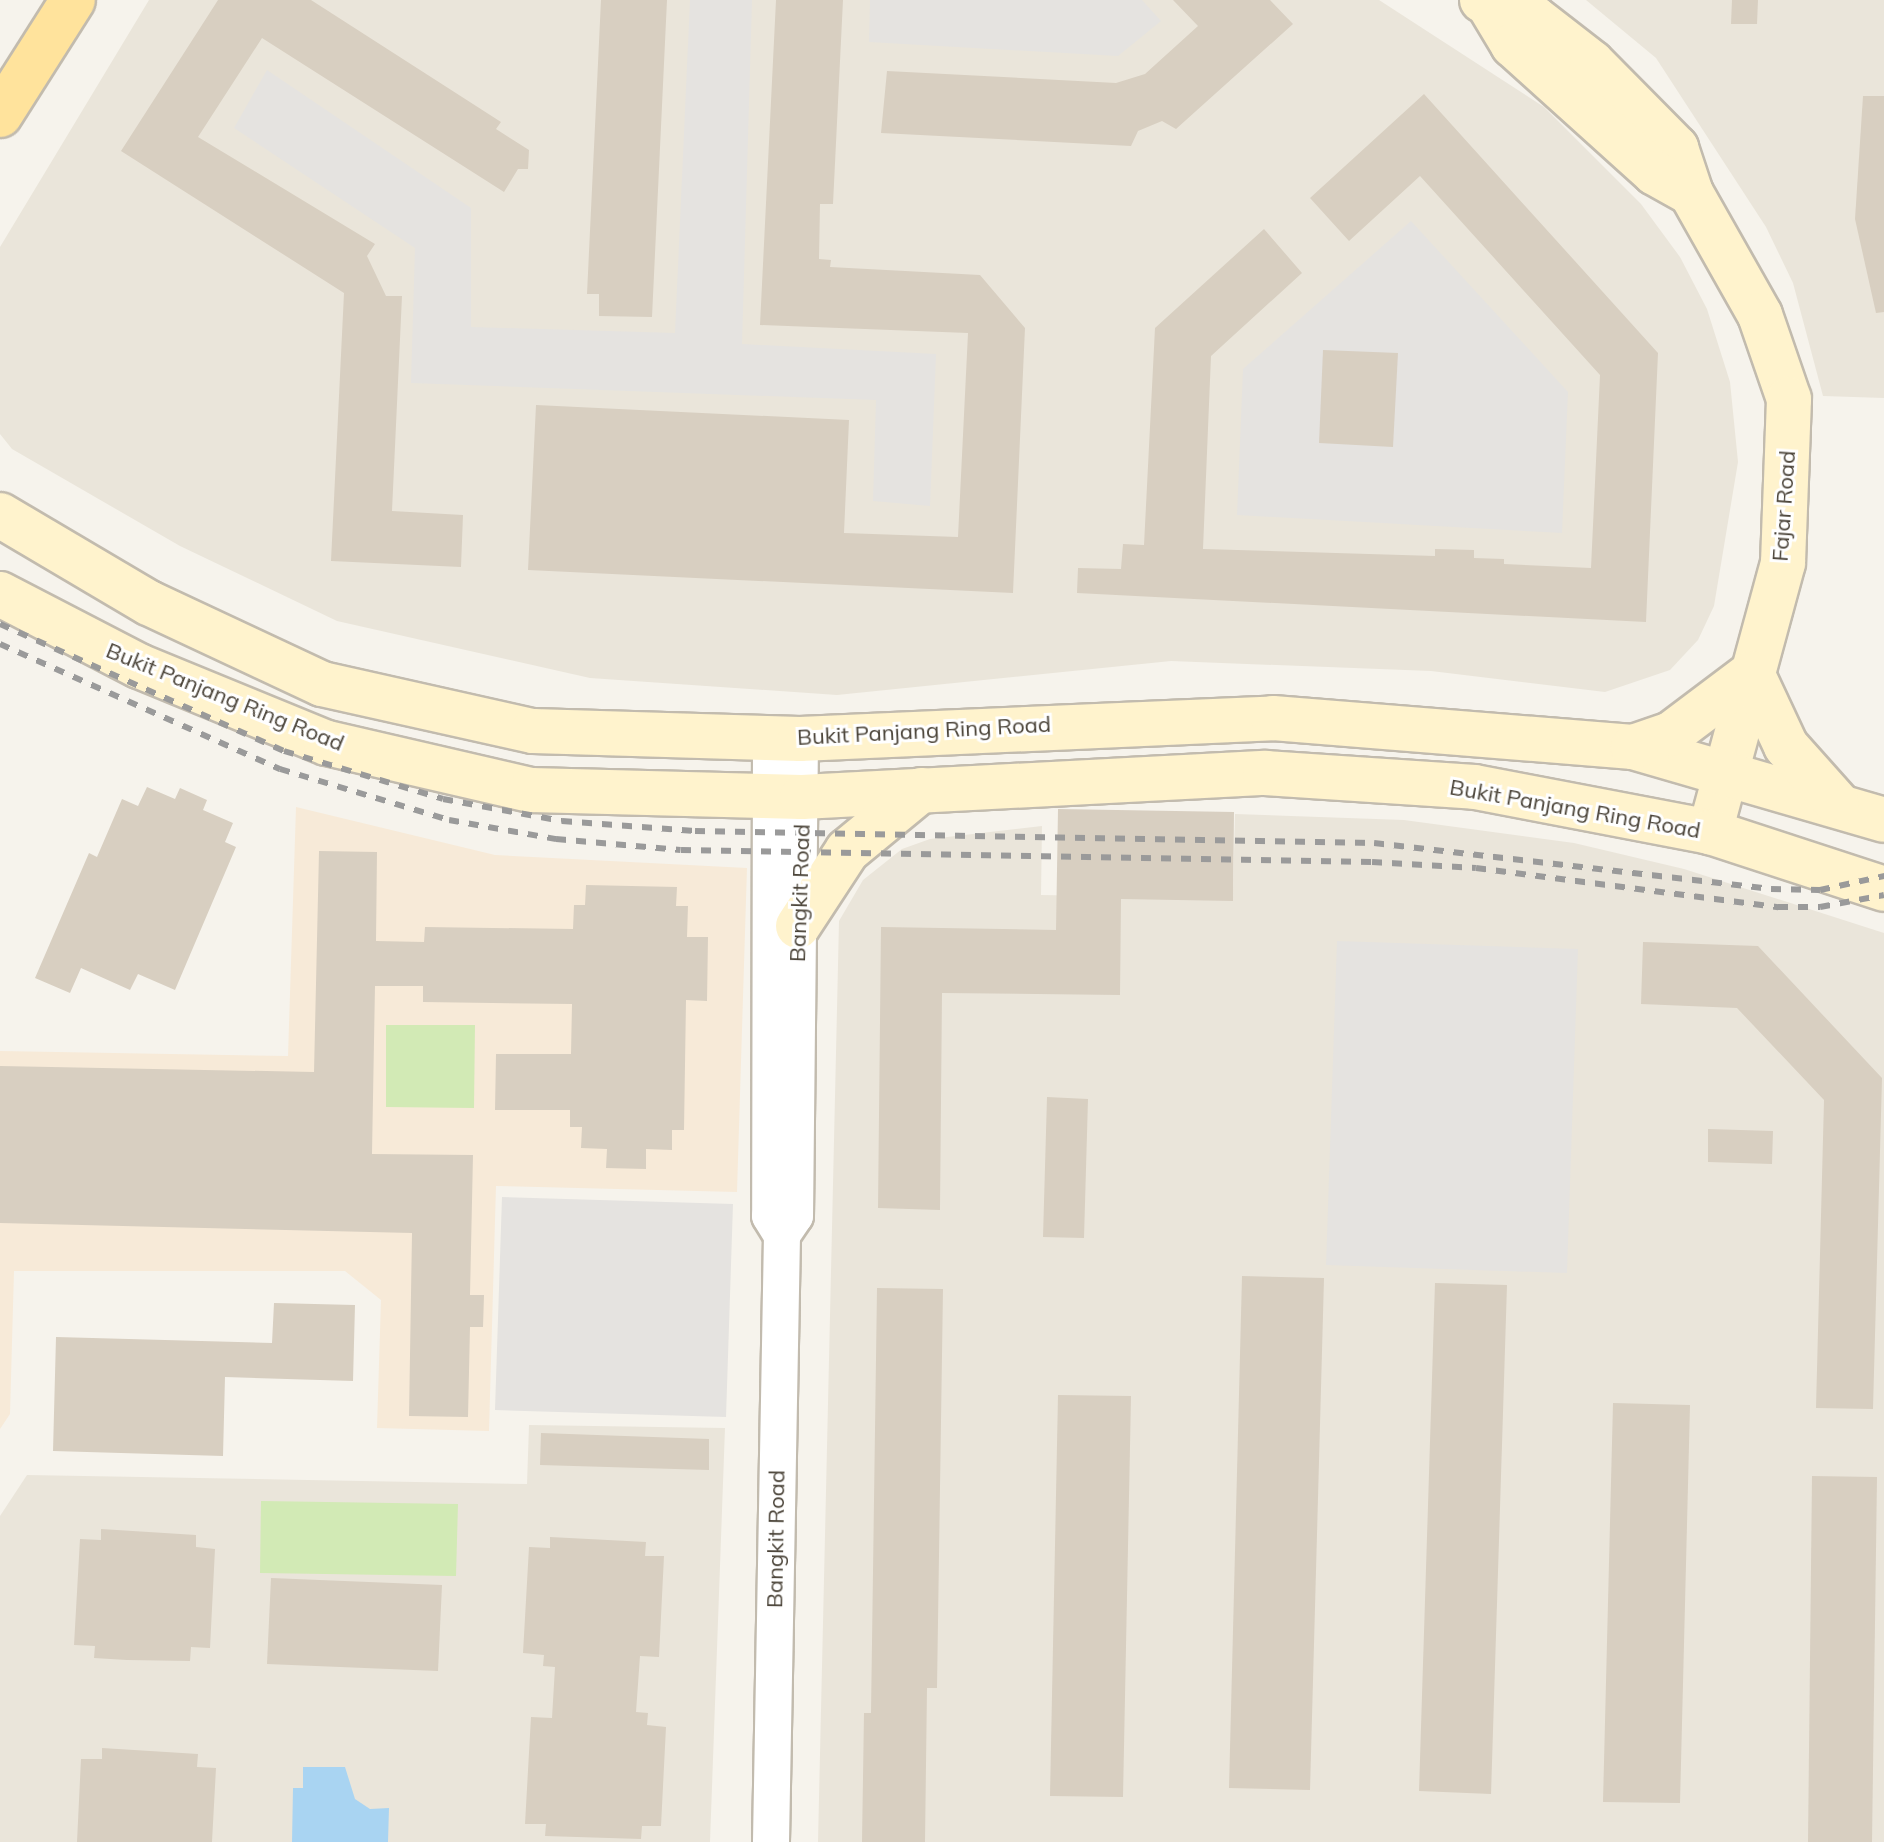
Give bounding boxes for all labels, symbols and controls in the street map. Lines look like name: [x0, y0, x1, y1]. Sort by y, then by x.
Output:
street label: Fajar Road: [1767, 450, 1801, 562]
street label: Bukit Panjang Ring Road: [102, 637, 348, 757]
street label: Bukit Panjang Ring Road: [796, 711, 1052, 751]
street label: Bukit Panjang Ring Road: [1448, 774, 1702, 844]
street label: Bangkit Road: [784, 823, 816, 963]
street label: Bangkit Road: [762, 1470, 790, 1608]

